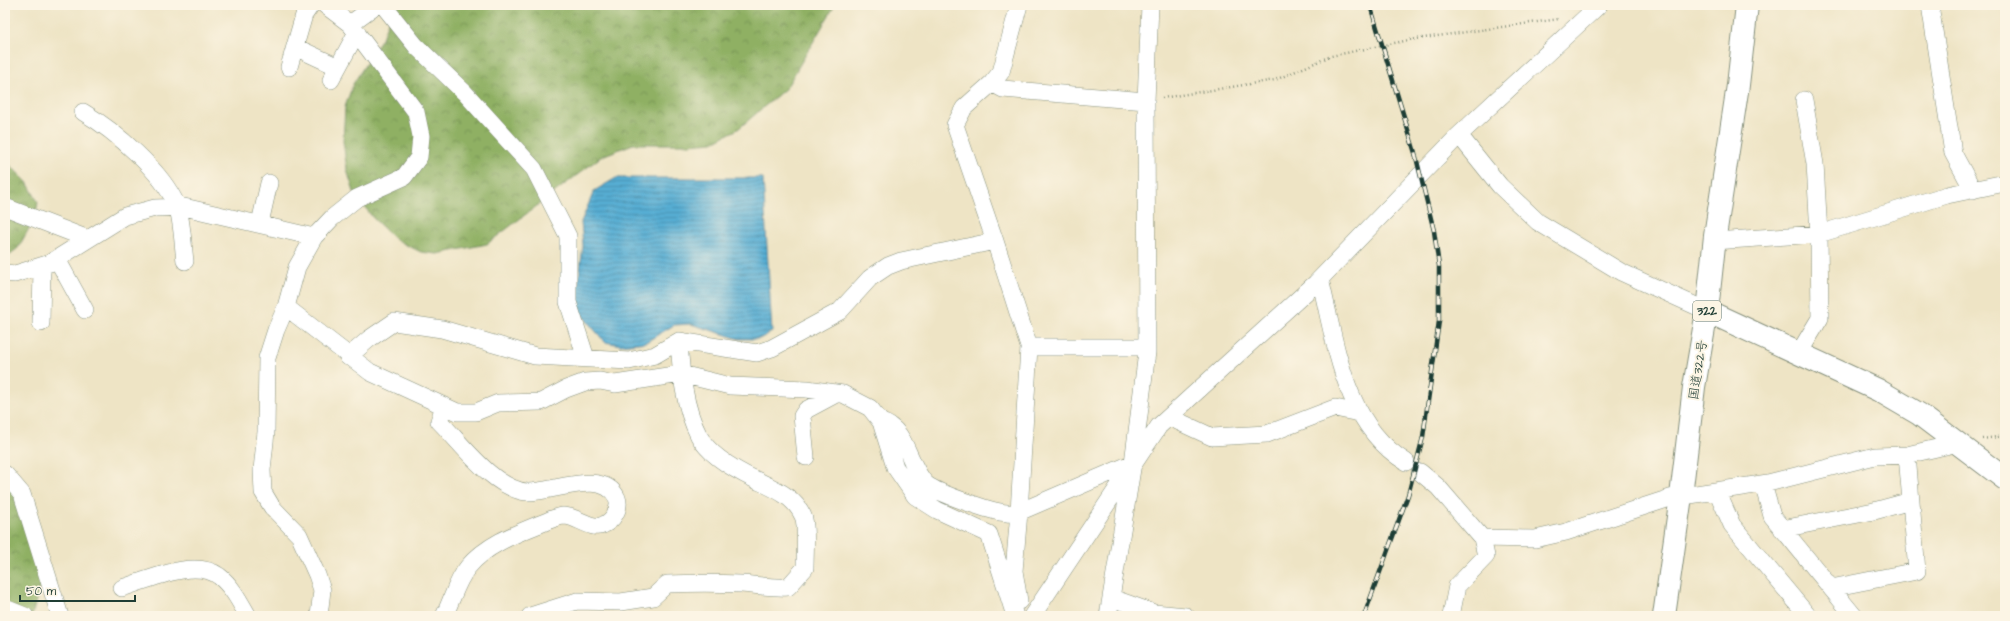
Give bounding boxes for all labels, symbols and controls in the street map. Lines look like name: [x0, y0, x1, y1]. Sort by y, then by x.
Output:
road number: 322: [1693, 301, 1721, 321]
street label: 国道322号: [1684, 339, 1712, 401]
scale bar: [20, 577, 135, 603]
text: 50 m: [26, 583, 57, 600]

